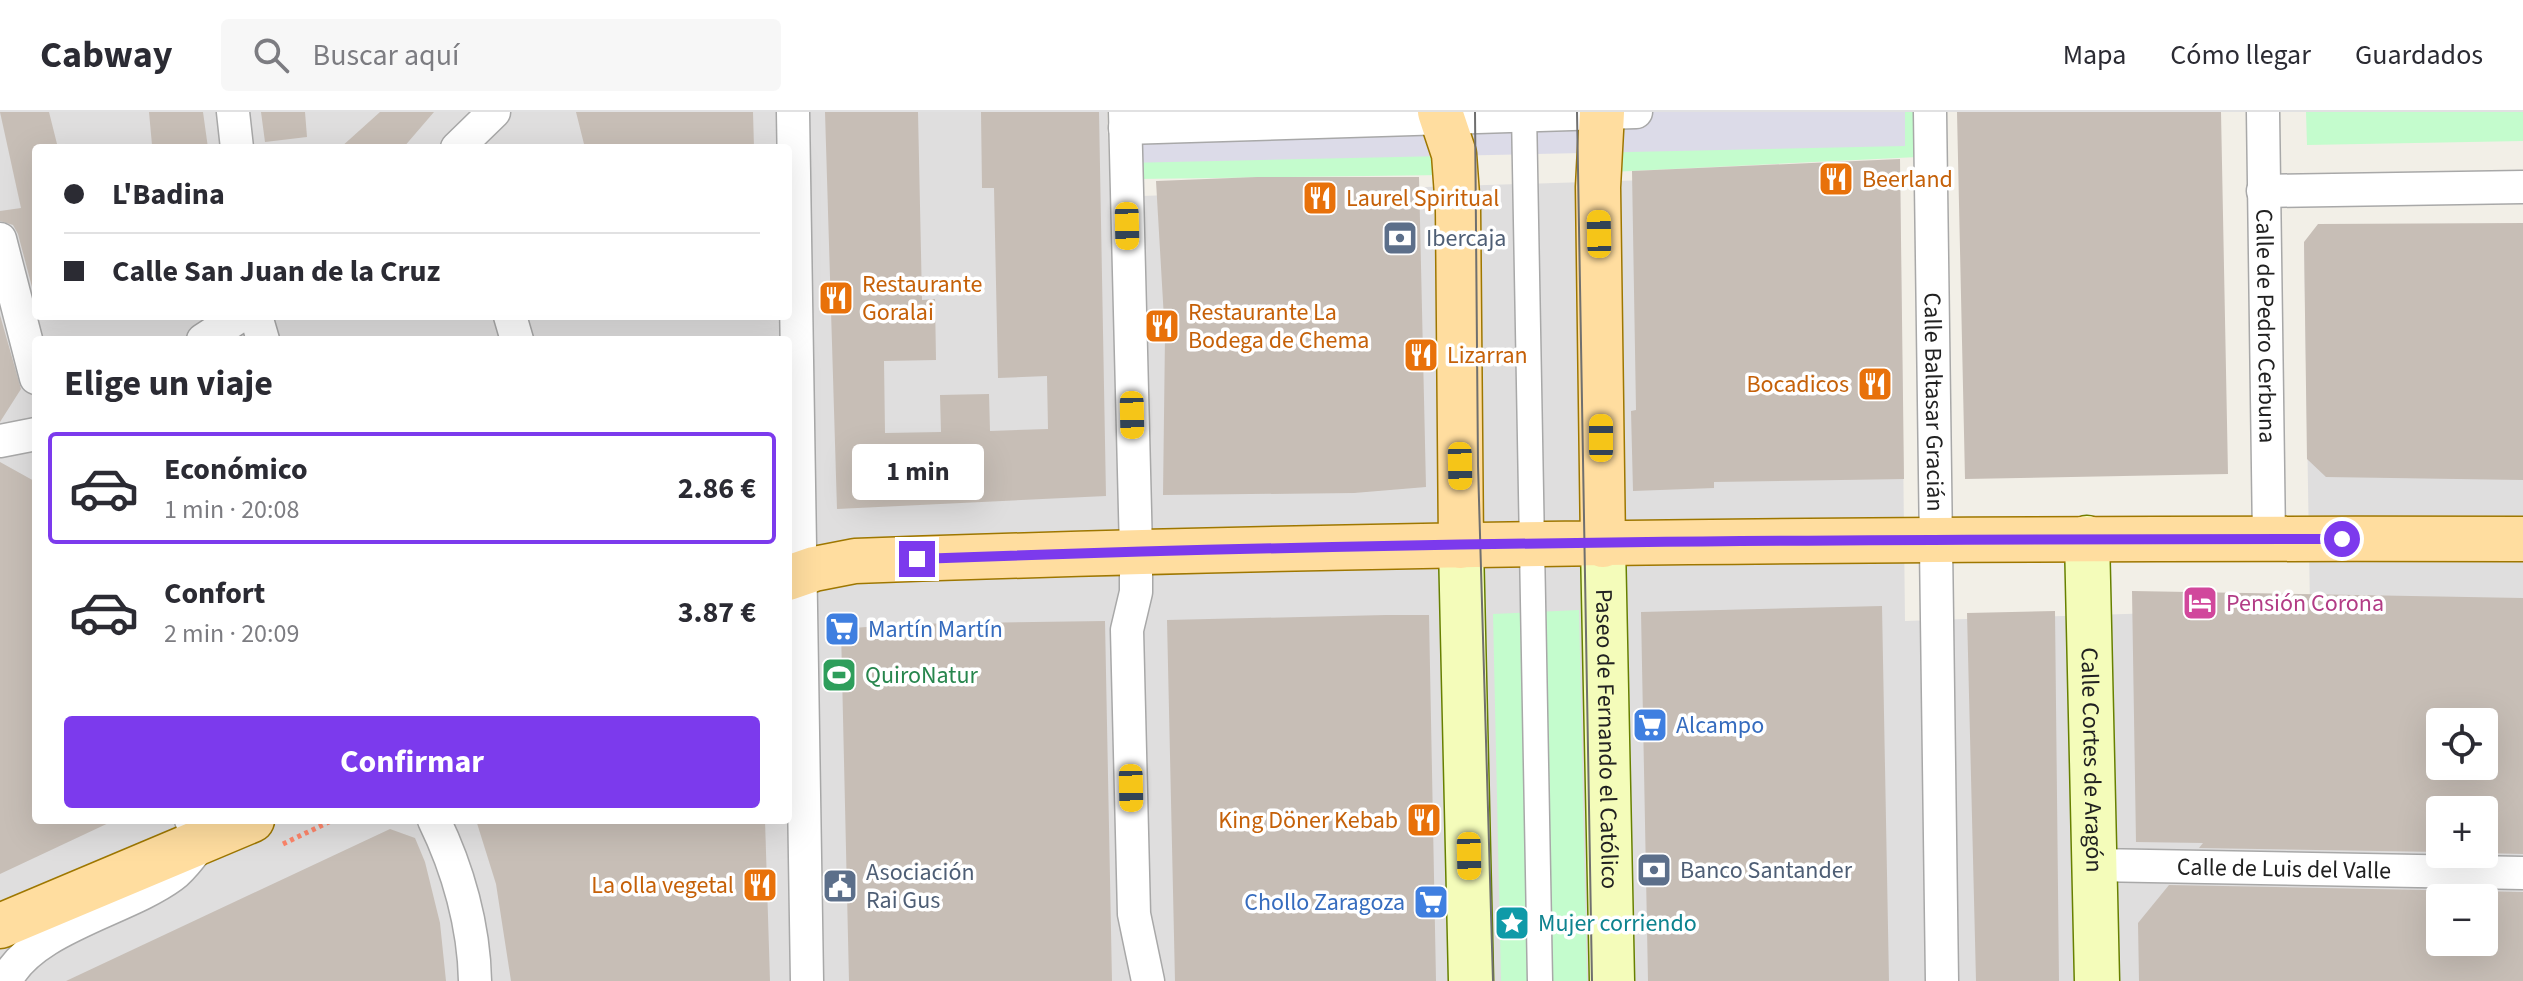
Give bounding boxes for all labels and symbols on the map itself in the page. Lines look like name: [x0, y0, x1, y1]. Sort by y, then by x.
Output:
restaurant icon: Beerland: [1817, 160, 1855, 198]
place label: Beerland: [1862, 162, 1953, 197]
restaurant icon: Laurel Spiritual: [1301, 179, 1339, 217]
place label: Laurel Spiritual: [1346, 181, 1499, 216]
car: [1115, 202, 1139, 250]
street label: Calle de Pedro Cerbuna: [2246, 208, 2285, 444]
car: [1587, 210, 1611, 258]
bank icon: Ibercaja: [1381, 219, 1419, 257]
place label: Ibercaja: [1426, 221, 1506, 256]
place label: Restaurante Goralai: [862, 267, 982, 330]
restaurant icon: Restaurante Goralai: [817, 279, 855, 317]
street label: Calle Baltasar Gracián: [1914, 292, 1953, 512]
place label: Restaurante La Bodega de Chema: [1188, 295, 1369, 358]
restaurant icon: Restaurante La Bodega de Chema: [1143, 307, 1181, 345]
restaurant icon: Lizarran: [1402, 336, 1440, 374]
place label: Lizarran: [1447, 338, 1528, 373]
restaurant icon: Bocadicos: [1856, 365, 1894, 403]
place label: Bocadicos: [1746, 367, 1849, 402]
car: [1120, 391, 1144, 439]
car: [1589, 414, 1613, 462]
car: [1448, 442, 1472, 490]
callout: 1 min: [851, 443, 983, 499]
route start: [2324, 521, 2360, 557]
route end: [899, 541, 935, 577]
hotel icon: Pensión Corona: [2181, 584, 2219, 622]
place label: Pensión Corona: [2226, 586, 2384, 621]
street label: Paseo de Fernando el Católico: [1586, 588, 1627, 890]
supermarket icon: Martín Martín: [823, 610, 861, 648]
place label: Martín Martín: [868, 612, 1003, 647]
street label: Calle Cortes de Aragón: [2071, 647, 2112, 873]
sports icon: QuiroNatur: [820, 656, 858, 694]
place label: QuiroNatur: [865, 658, 978, 693]
supermarket icon: Alcampo: [1631, 706, 1669, 744]
place label: Alcampo: [1676, 708, 1764, 743]
car: [1119, 764, 1143, 812]
restaurant icon: King Döner Kebab: [1405, 801, 1443, 839]
place label: King Döner Kebab: [1218, 803, 1398, 838]
car: [1457, 832, 1481, 880]
street label: Calle de Luis del Valle: [2176, 850, 2391, 889]
bank icon: Banco Santander: [1635, 851, 1673, 889]
place label: Banco Santander: [1680, 853, 1853, 888]
place label: Asociación Rai Gus: [866, 855, 975, 918]
restaurant icon: La olla vegetal: [741, 866, 779, 904]
public building icon: Asociación Rai Gus: [821, 867, 859, 905]
place label: La olla vegetal: [591, 868, 734, 903]
supermarket icon: Chollo Zaragoza: [1412, 883, 1450, 921]
place label: Chollo Zaragoza: [1244, 885, 1405, 920]
place icon: Mujer corriendo: [1493, 904, 1531, 942]
place label: Mujer corriendo: [1538, 906, 1697, 941]

